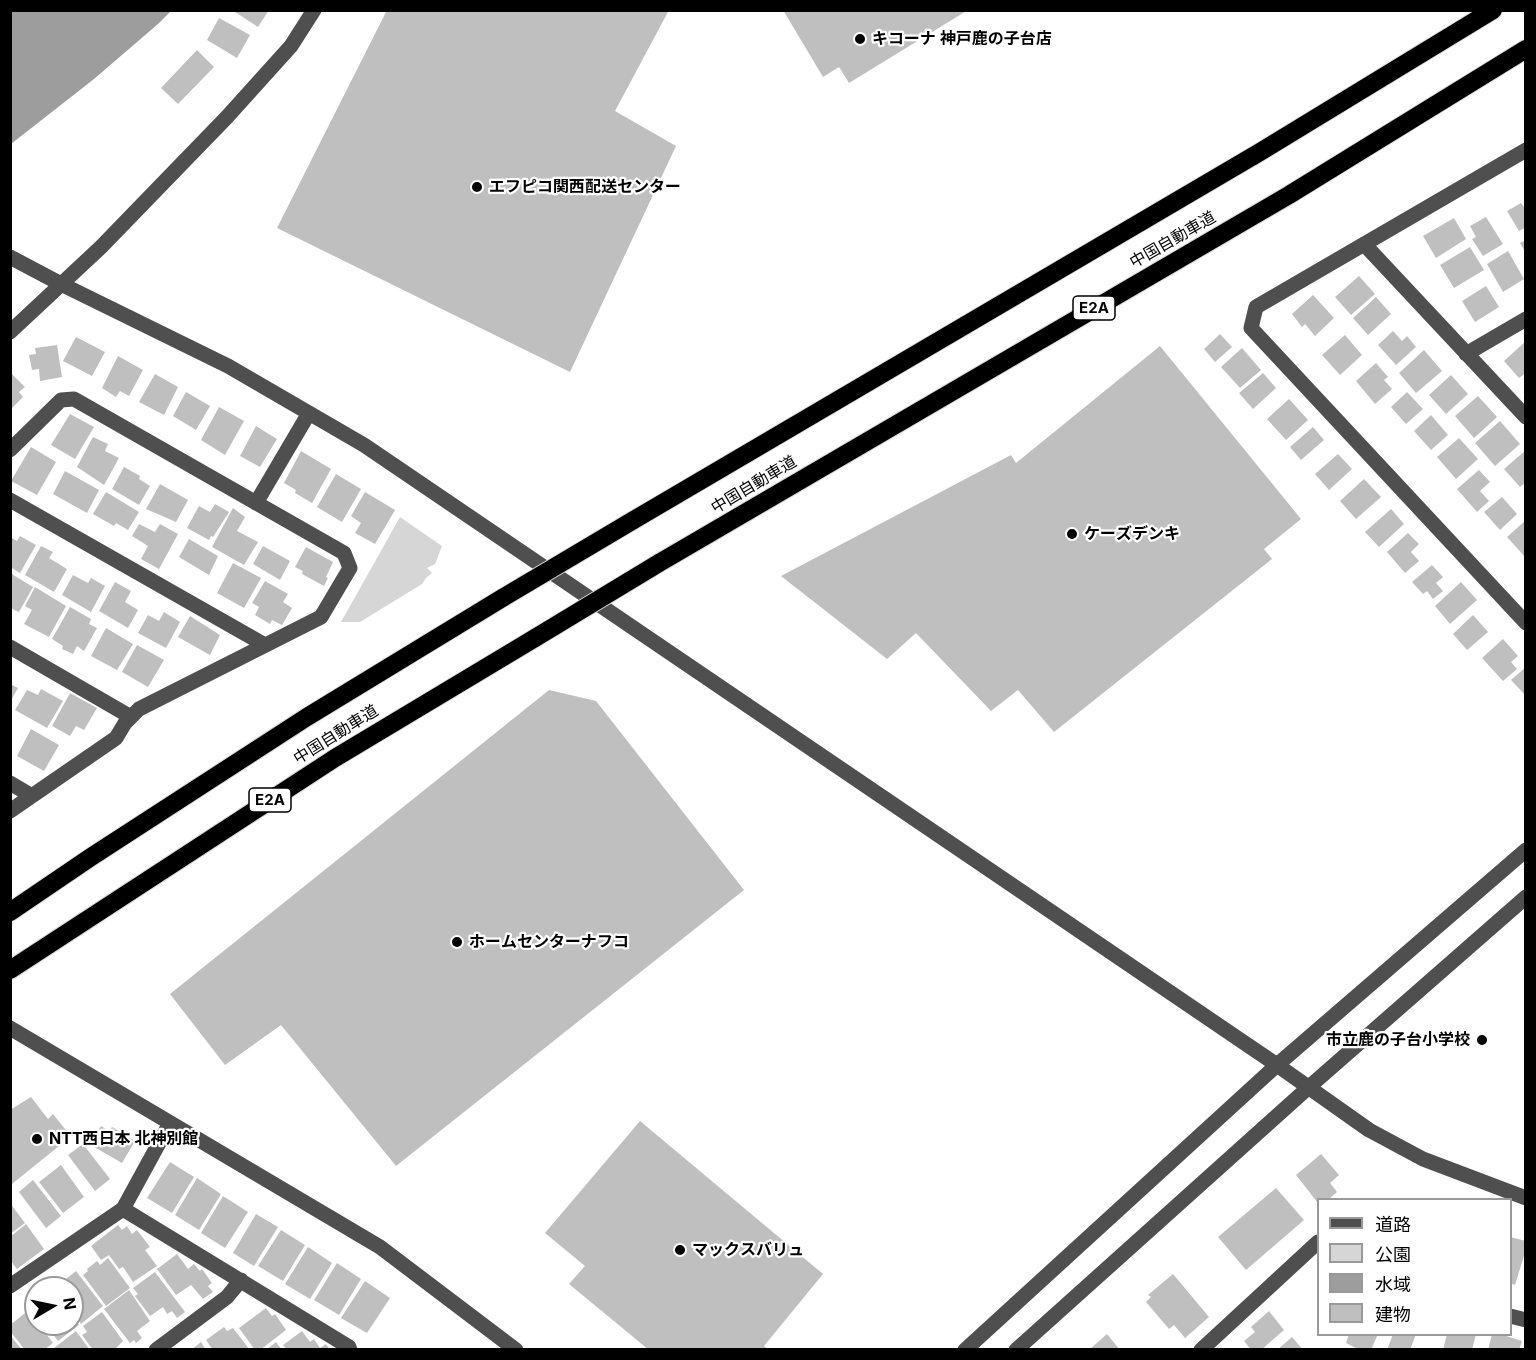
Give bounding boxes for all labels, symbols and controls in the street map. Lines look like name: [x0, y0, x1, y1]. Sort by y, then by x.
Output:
place label: キコーナ 神戸鹿の子台店: [872, 29, 1052, 49]
marker: キコーナ 神戸鹿の子台店: [853, 32, 867, 46]
place label: エフピコ関西配送センター: [489, 177, 681, 197]
marker: エフピコ関西配送センター: [470, 180, 484, 194]
street label: 中国自動車道: [1127, 208, 1219, 272]
road number: E2A: [1073, 296, 1115, 320]
street label: 中国自動車道: [708, 452, 800, 518]
place label: ケーズデンキ: [1084, 524, 1180, 544]
marker: ケーズデンキ: [1065, 527, 1079, 541]
street label: 中国自動車道: [290, 701, 382, 769]
road number: E2A: [249, 788, 291, 812]
place label: ホームセンターナフコ: [469, 932, 629, 952]
marker: ホームセンターナフコ: [450, 935, 464, 949]
place label: 市立鹿の子台小学校: [1326, 1030, 1470, 1050]
marker: 市立鹿の子台小学校: [1475, 1033, 1489, 1047]
place label: NTT西日本 北神別館: [49, 1129, 198, 1149]
marker: NTT西日本 北神別館: [30, 1132, 44, 1146]
legend: [1317, 1198, 1512, 1336]
text: 道路: [1375, 1214, 1411, 1235]
place label: マックスバリュ: [692, 1240, 804, 1260]
marker: マックスバリュ: [673, 1243, 687, 1257]
text: 公園: [1375, 1244, 1411, 1265]
text: 水域: [1375, 1274, 1411, 1295]
north arrow: [24, 1276, 84, 1336]
text: N: [59, 1296, 81, 1311]
text: 建物: [1375, 1304, 1411, 1325]

